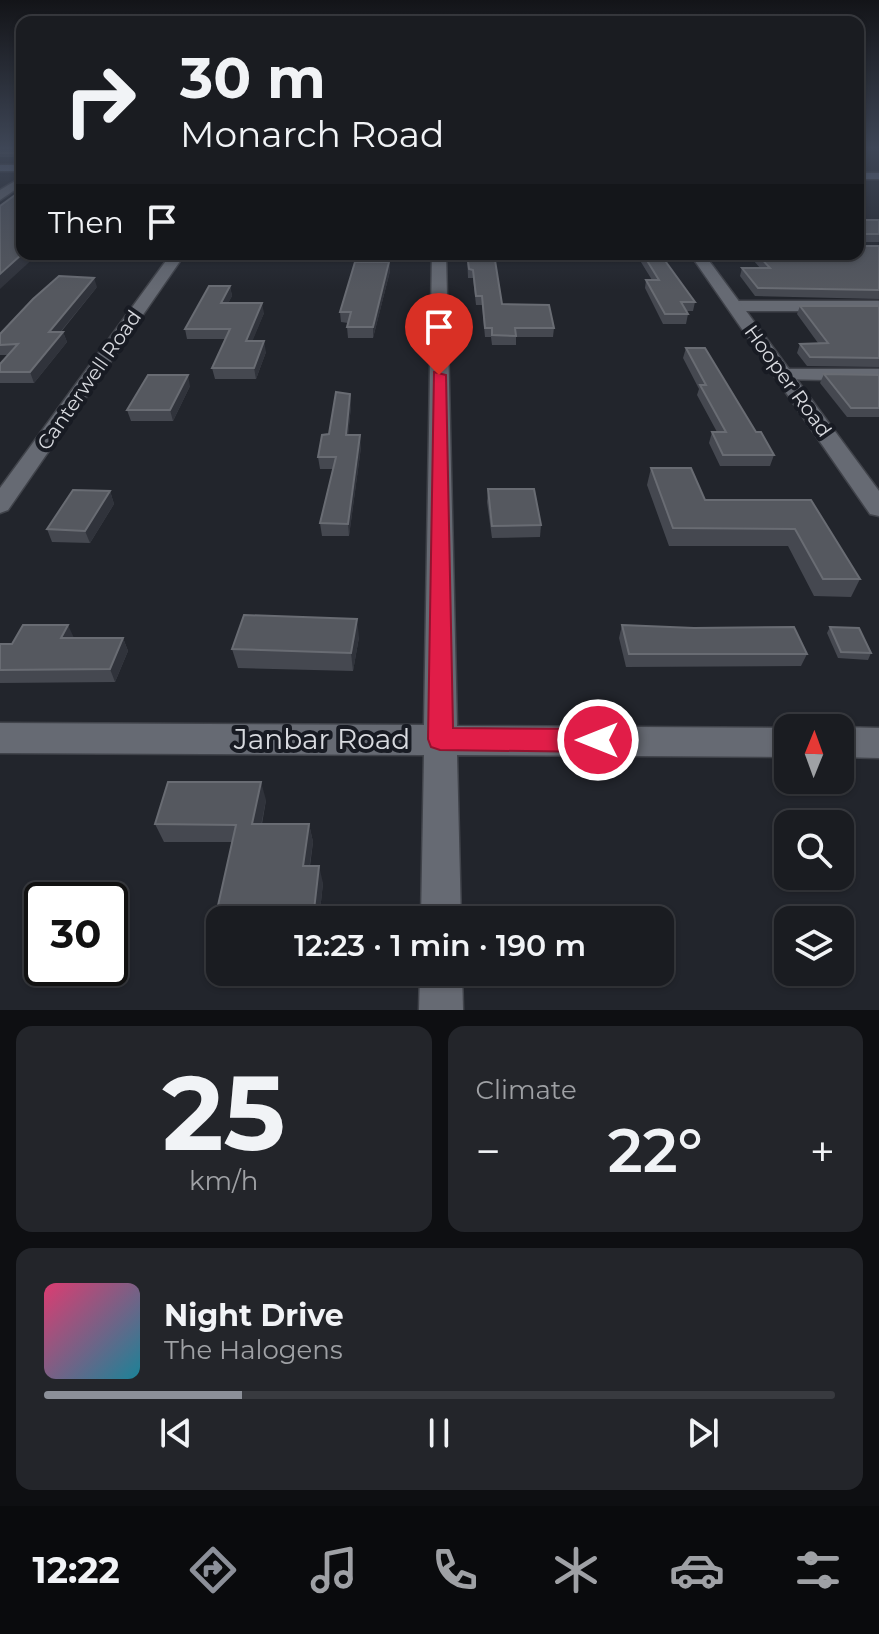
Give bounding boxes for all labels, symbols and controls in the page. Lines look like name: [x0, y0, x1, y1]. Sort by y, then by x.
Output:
text: 30 m: [180, 44, 326, 112]
icon: right: [48, 48, 152, 152]
text: Monarch Road: [180, 112, 444, 156]
icon: arrive: [140, 200, 184, 244]
text: Then: [48, 204, 124, 241]
pin: [405, 293, 473, 375]
street label: Canterwell Road: [32, 305, 146, 455]
icon: arrive: [417, 305, 461, 349]
street label: Hooper Road: [739, 320, 837, 442]
position arrow: [556, 698, 640, 782]
north arrow: [774, 714, 854, 794]
map controls: [774, 714, 854, 986]
street label: Janbar Road: [233, 722, 410, 756]
button: search: [774, 810, 854, 890]
speed limit sign: 30: [24, 882, 128, 986]
button: layers: [774, 906, 854, 986]
text: 12:23 · 1 min · 190 m: [294, 927, 586, 964]
text: 25: [162, 1049, 285, 1176]
text: Climate: [476, 1074, 577, 1106]
text: 22°: [608, 1114, 703, 1187]
text: −: [476, 1124, 501, 1178]
text: +: [810, 1124, 835, 1178]
text: km/h: [189, 1165, 258, 1197]
text: Night Drive: [164, 1297, 344, 1334]
text: The Halogens: [164, 1334, 343, 1366]
icon: previous: [154, 1411, 198, 1455]
icon: pause: [417, 1411, 461, 1455]
icon: next: [681, 1411, 725, 1455]
icon: directions: [185, 1542, 241, 1598]
icon: music: [306, 1542, 362, 1598]
icon: phone: [427, 1542, 483, 1598]
icon: climate: [548, 1542, 604, 1598]
icon: car: [669, 1542, 725, 1598]
icon: filters: [790, 1542, 846, 1598]
text: 12:22: [33, 1548, 120, 1592]

